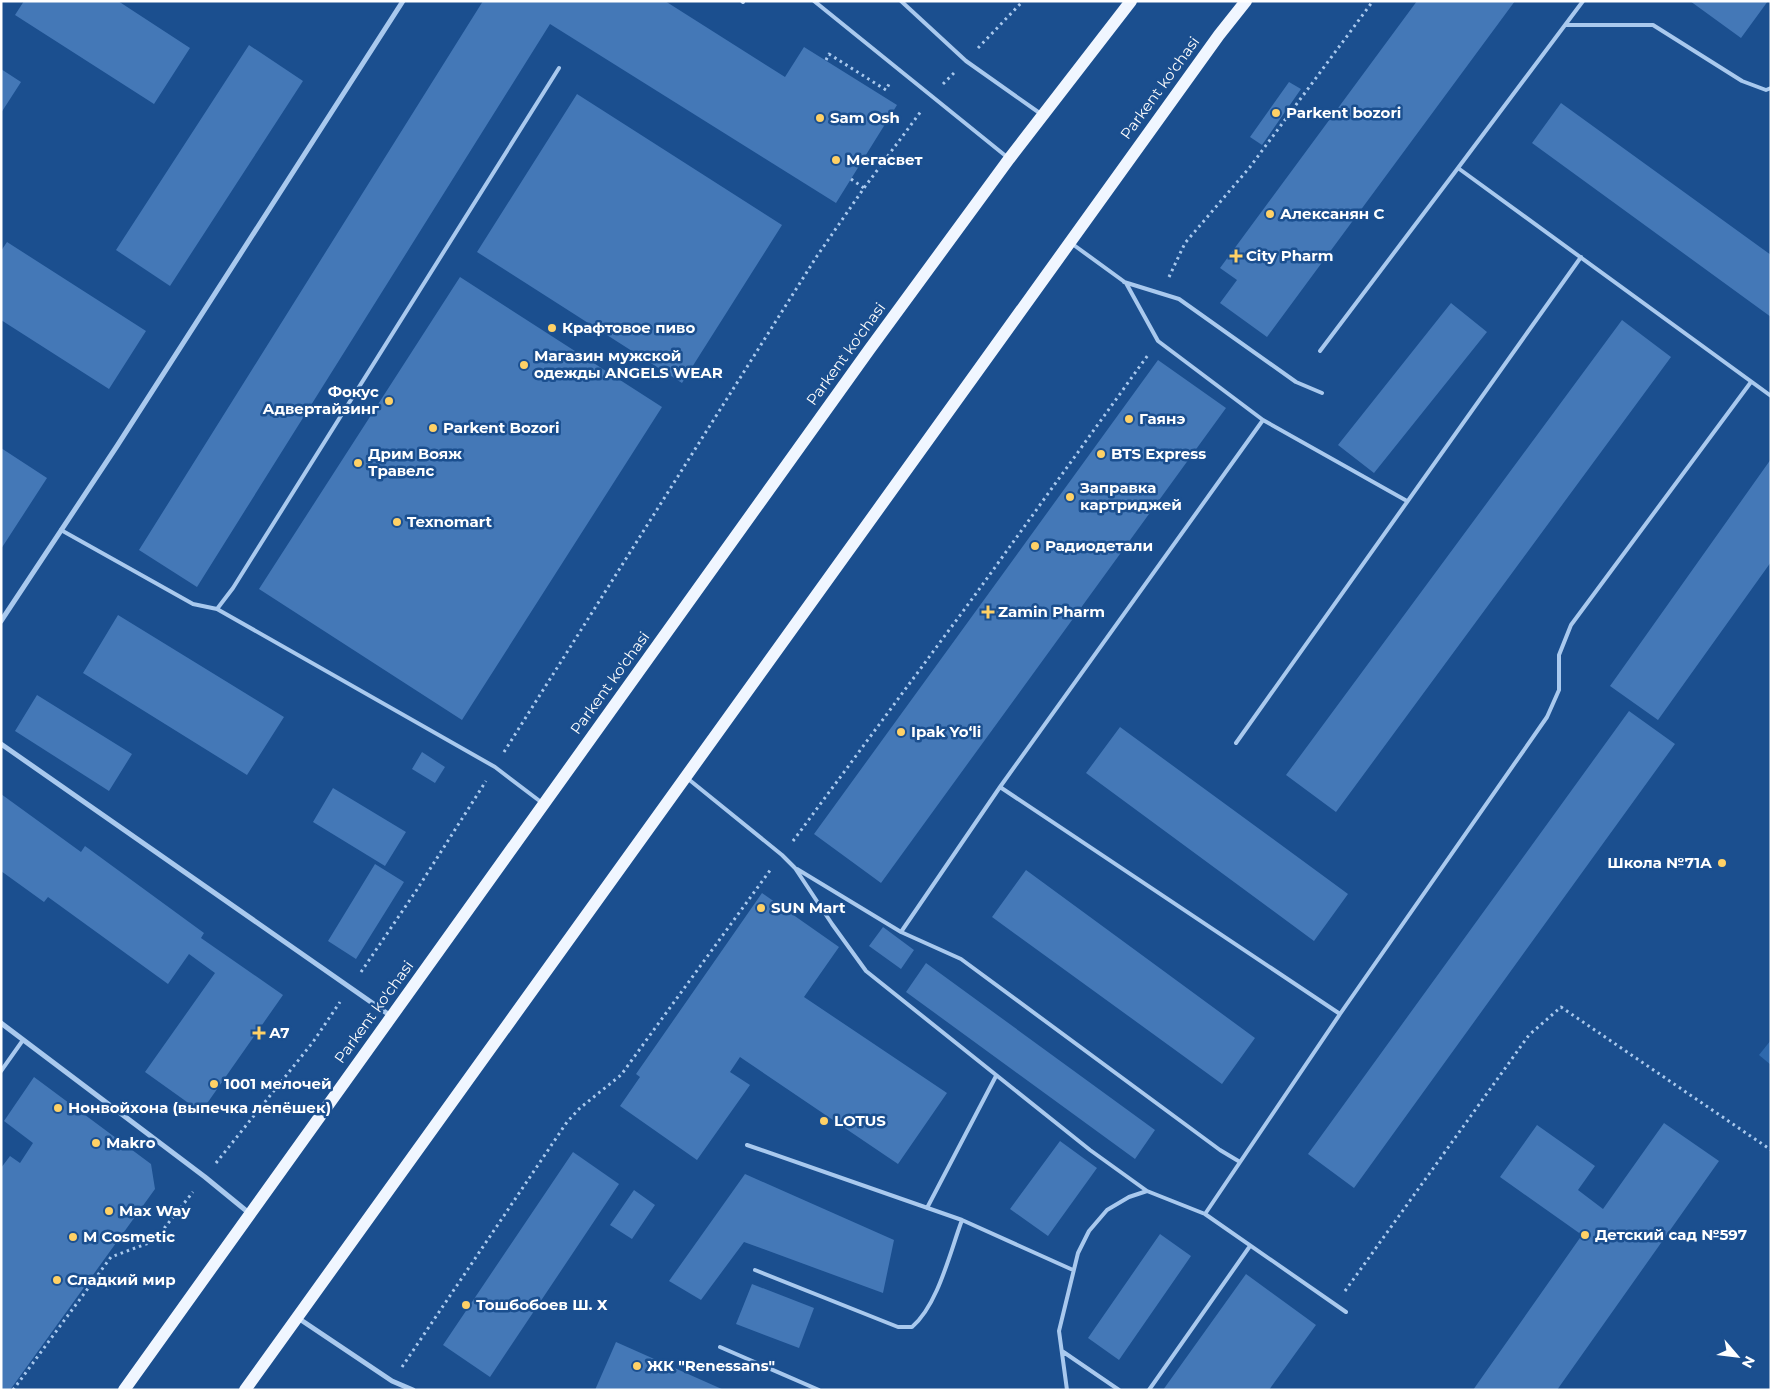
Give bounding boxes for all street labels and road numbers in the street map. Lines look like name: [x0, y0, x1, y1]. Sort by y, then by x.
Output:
street label: Parkent ko'chasi: [1116, 33, 1203, 143]
street label: Parkent ko'chasi: [802, 299, 889, 409]
street label: Parkent ko'chasi: [566, 628, 653, 738]
street label: Parkent ko'chasi: [330, 957, 417, 1067]

